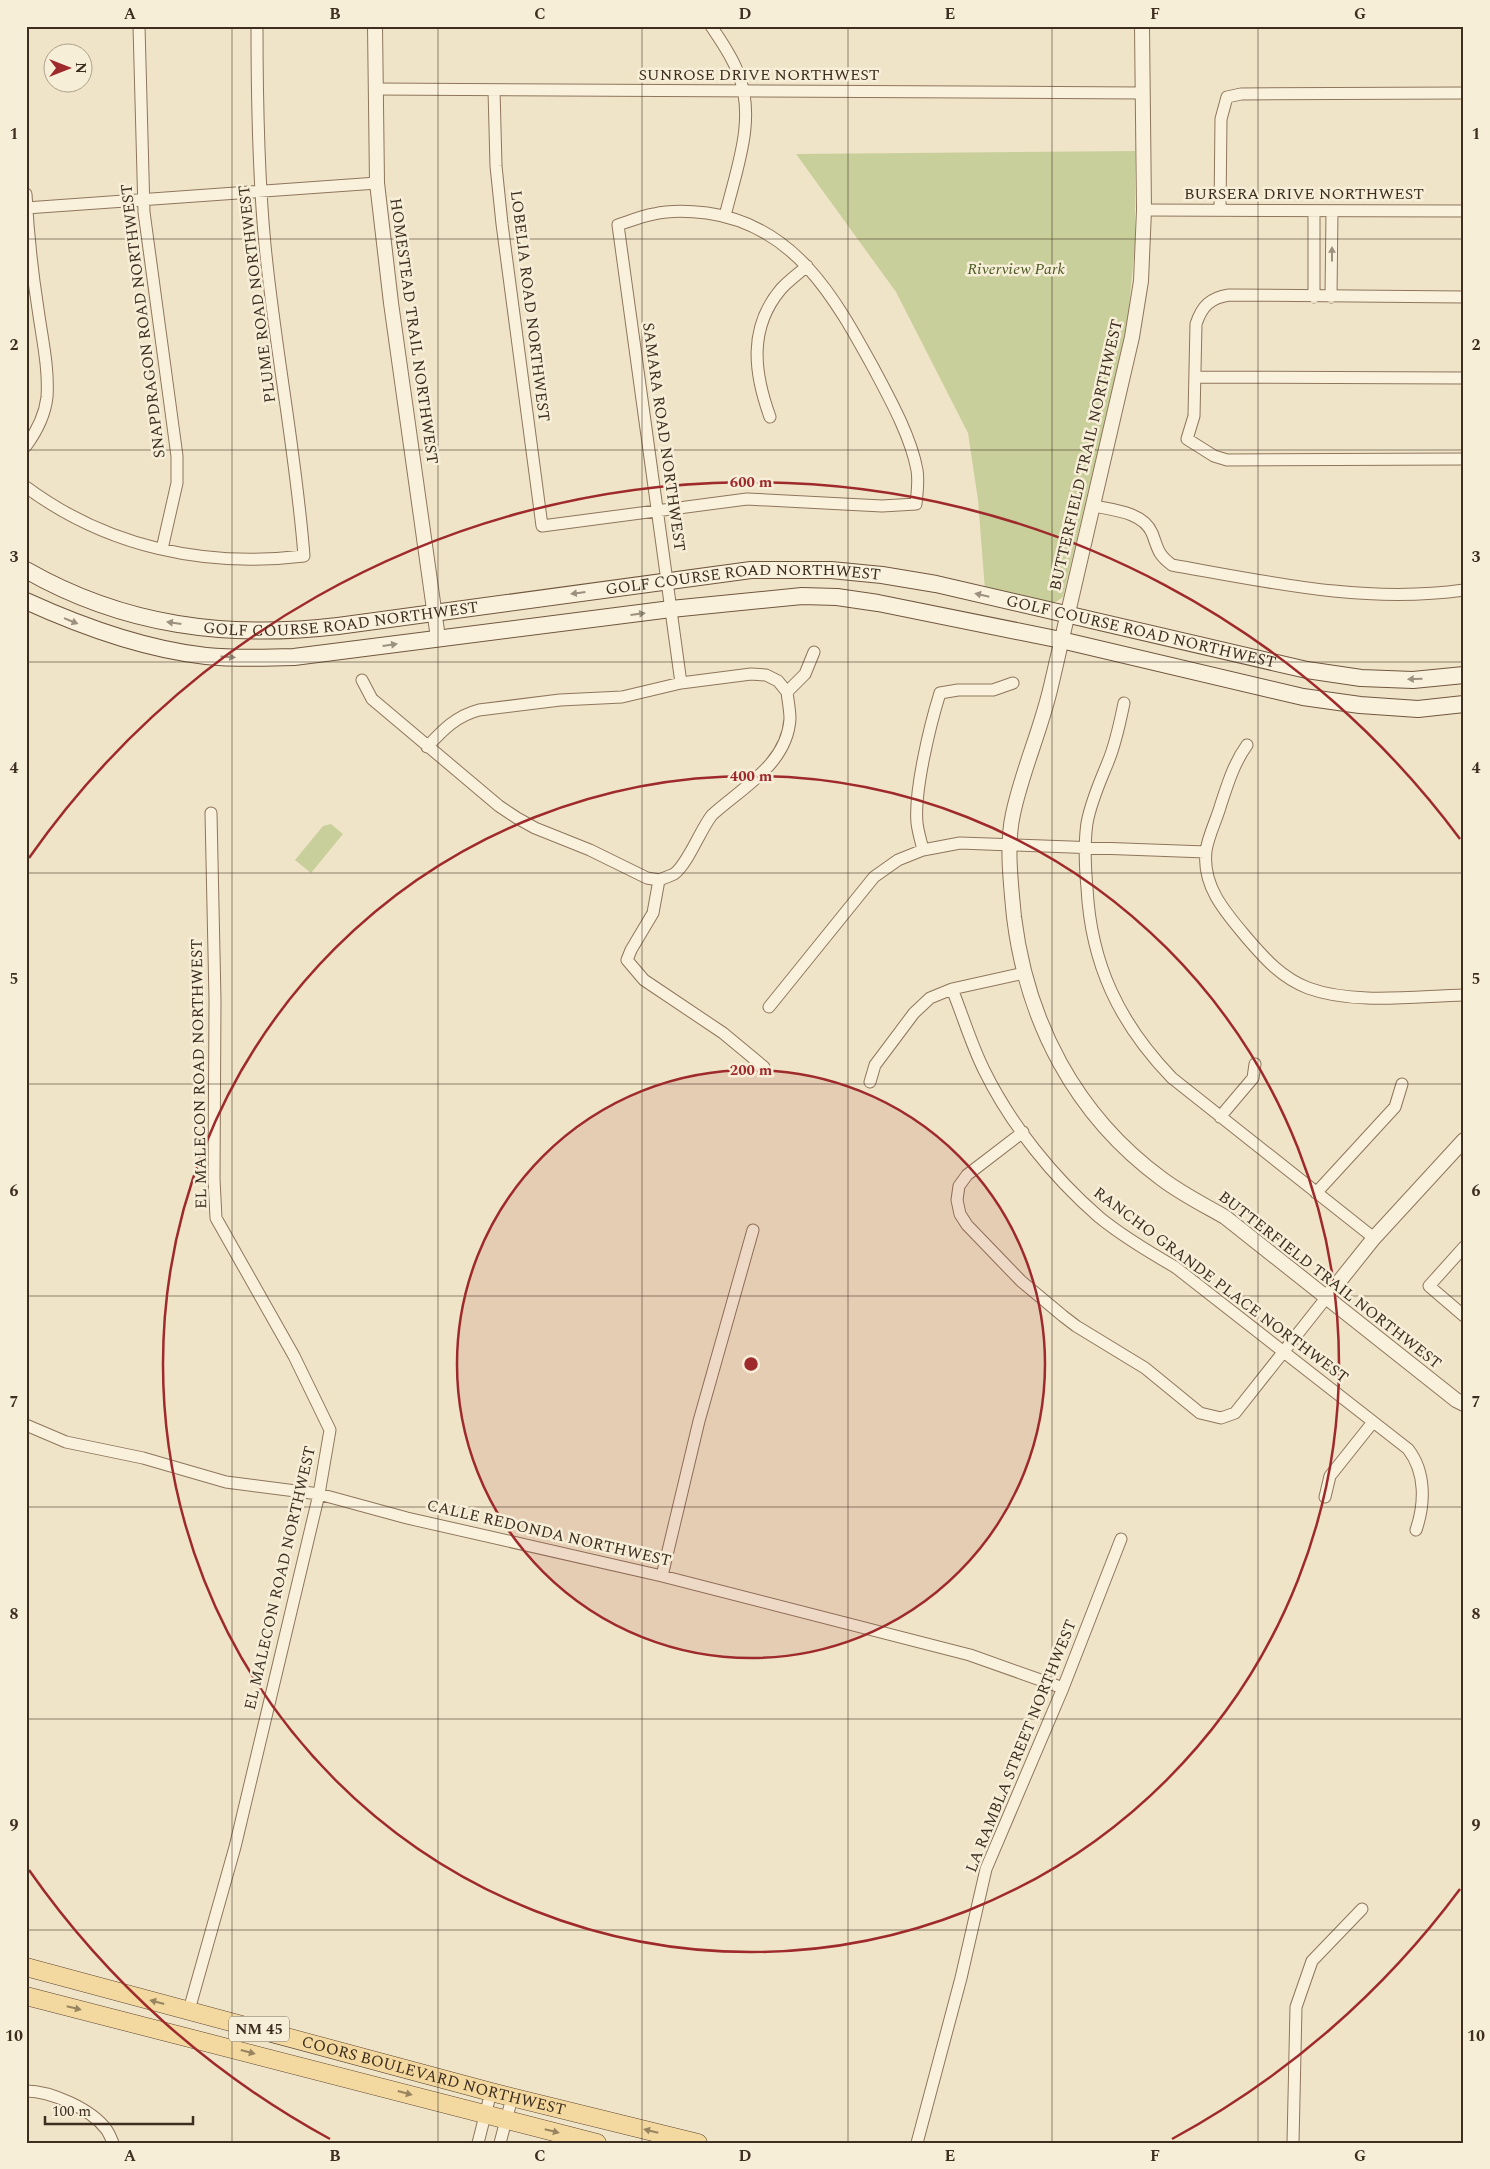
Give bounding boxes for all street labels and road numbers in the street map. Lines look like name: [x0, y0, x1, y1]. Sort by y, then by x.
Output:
street label: SUNROSE DRIVE NORTHWEST: [638, 63, 880, 87]
street label: SNAPDRAGON ROAD NORTHWEST: [114, 182, 172, 460]
street label: BURSERA DRIVE NORTHWEST: [1184, 182, 1424, 206]
street label: PLUME ROAD NORTHWEST: [232, 184, 282, 404]
street label: LOBELIA ROAD NORTHWEST: [504, 189, 556, 423]
street label: HOMESTEAD TRAIL NORTHWEST: [383, 196, 445, 466]
street label: BUTTERFIELD TRAIL NORTHWEST: [1043, 317, 1129, 593]
street label: SAMARA ROAD NORTHWEST: [636, 321, 692, 553]
street label: GOLF COURSE ROAD NORTHWEST: [604, 558, 882, 602]
street label: GOLF COURSE ROAD NORTHWEST: [1004, 589, 1279, 675]
street label: GOLF COURSE ROAD NORTHWEST: [202, 595, 480, 643]
street label: EL MALECON ROAD NORTHWEST: [185, 938, 213, 1209]
street label: RANCHO GRANDE PLACE NORTHWEST: [1088, 1181, 1354, 1389]
street label: BUTTERFIELD TRAIL NORTHWEST: [1213, 1185, 1447, 1375]
street label: EL MALECON ROAD NORTHWEST: [238, 1443, 322, 1712]
street label: CALLE REDONDA NORTHWEST: [425, 1493, 674, 1573]
street label: LA RAMBLA STREET NORTHWEST: [959, 1616, 1083, 1876]
road number: NM 45: [229, 2016, 289, 2042]
street label: COORS BOULEVARD NORTHWEST: [299, 2030, 568, 2122]

